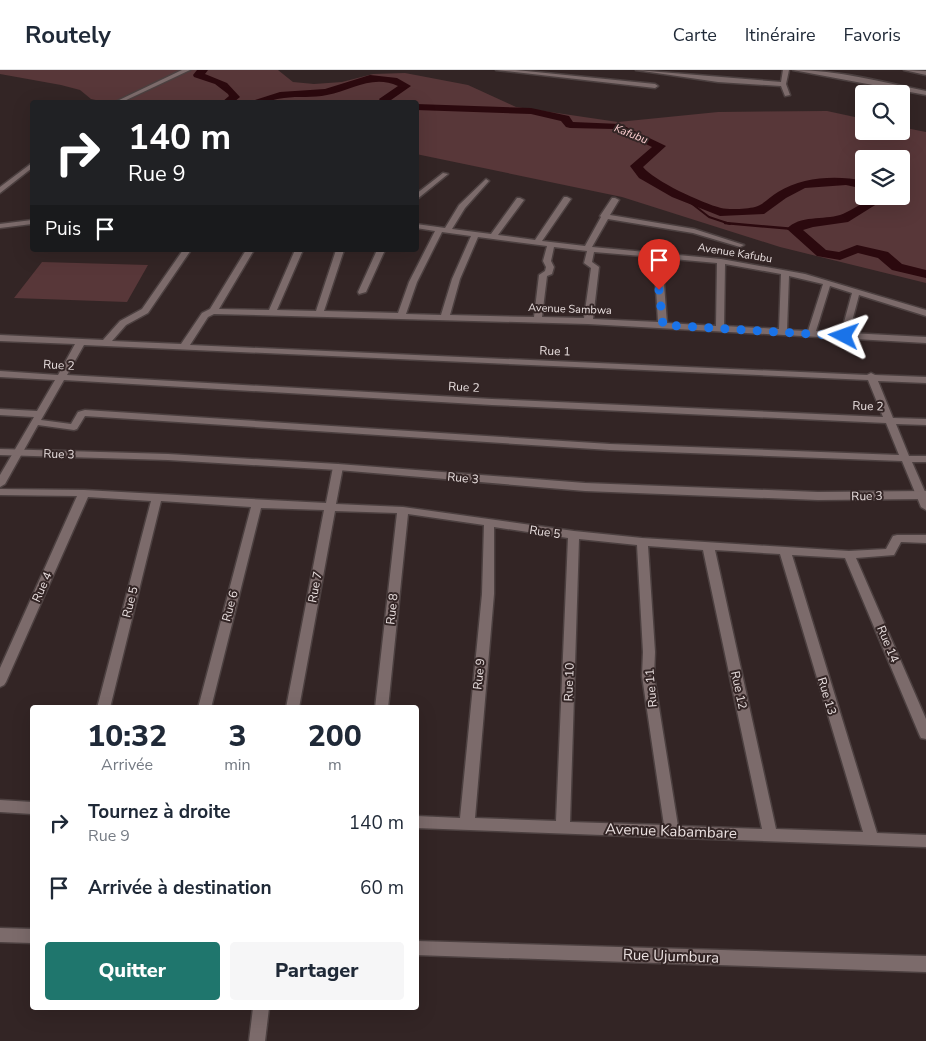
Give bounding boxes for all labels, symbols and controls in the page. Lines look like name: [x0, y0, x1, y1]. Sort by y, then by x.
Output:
text: Routely: [25, 19, 111, 51]
text: Carte: [673, 23, 717, 47]
text: Itinéraire: [745, 23, 816, 47]
text: Favoris: [844, 23, 901, 47]
map controls: [855, 85, 910, 205]
button: search: [855, 85, 910, 140]
text: 140 m: [128, 114, 231, 161]
icon: right: [45, 120, 110, 185]
water label: Kafubu: [612, 120, 650, 148]
button: layers: [855, 150, 910, 205]
text: Rue 9: [128, 159, 186, 189]
icon: arrive: [91, 215, 119, 243]
text: Puis: [45, 216, 81, 242]
pin: [638, 239, 680, 290]
street label: Avenue Kafubu: [697, 240, 773, 266]
icon: arrive: [645, 246, 673, 274]
street label: Avenue Sambwa: [528, 300, 612, 318]
position arrow: [817, 309, 869, 361]
street label: Rue 1: [539, 342, 571, 360]
street label: Rue 2: [43, 356, 75, 374]
street label: Rue 2: [448, 378, 480, 396]
street label: Rue 2: [852, 397, 884, 415]
street label: Rue 3: [43, 445, 75, 463]
street label: Rue 3: [447, 469, 479, 487]
street label: Rue 3: [851, 488, 883, 504]
street label: Rue 5: [528, 522, 562, 542]
street label: Rue 4: [28, 569, 56, 605]
street label: Rue 7: [304, 570, 326, 604]
street label: Rue 5: [118, 585, 142, 619]
street label: Rue 6: [218, 589, 242, 623]
street label: Rue 8: [382, 593, 402, 625]
street label: Rue 14: [873, 623, 903, 665]
street label: Rue 9: [469, 658, 489, 690]
street label: Rue 10: [560, 662, 578, 702]
street label: Rue 11: [641, 668, 661, 708]
street label: Rue 12: [727, 669, 751, 711]
street label: Rue 13: [814, 675, 840, 717]
text: 10:32: [87, 716, 167, 757]
text: 3: [228, 716, 246, 757]
text: 200: [308, 716, 362, 757]
text: Arrivée: [101, 754, 153, 776]
text: min: [224, 754, 251, 776]
text: m: [328, 754, 342, 776]
text: Tournez à droite: [88, 799, 231, 825]
icon: right: [45, 809, 73, 837]
text: 140 m: [349, 810, 404, 836]
street label: Avenue Kabambare: [605, 819, 737, 843]
text: Rue 9: [88, 825, 130, 847]
icon: arrive: [45, 874, 73, 902]
text: Arrivée à destination: [88, 875, 272, 901]
text: 60 m: [360, 875, 404, 901]
button: Quitter: [45, 942, 220, 1000]
button: Partager: [230, 942, 404, 1000]
street label: Rue Ujumbura: [622, 944, 720, 968]

